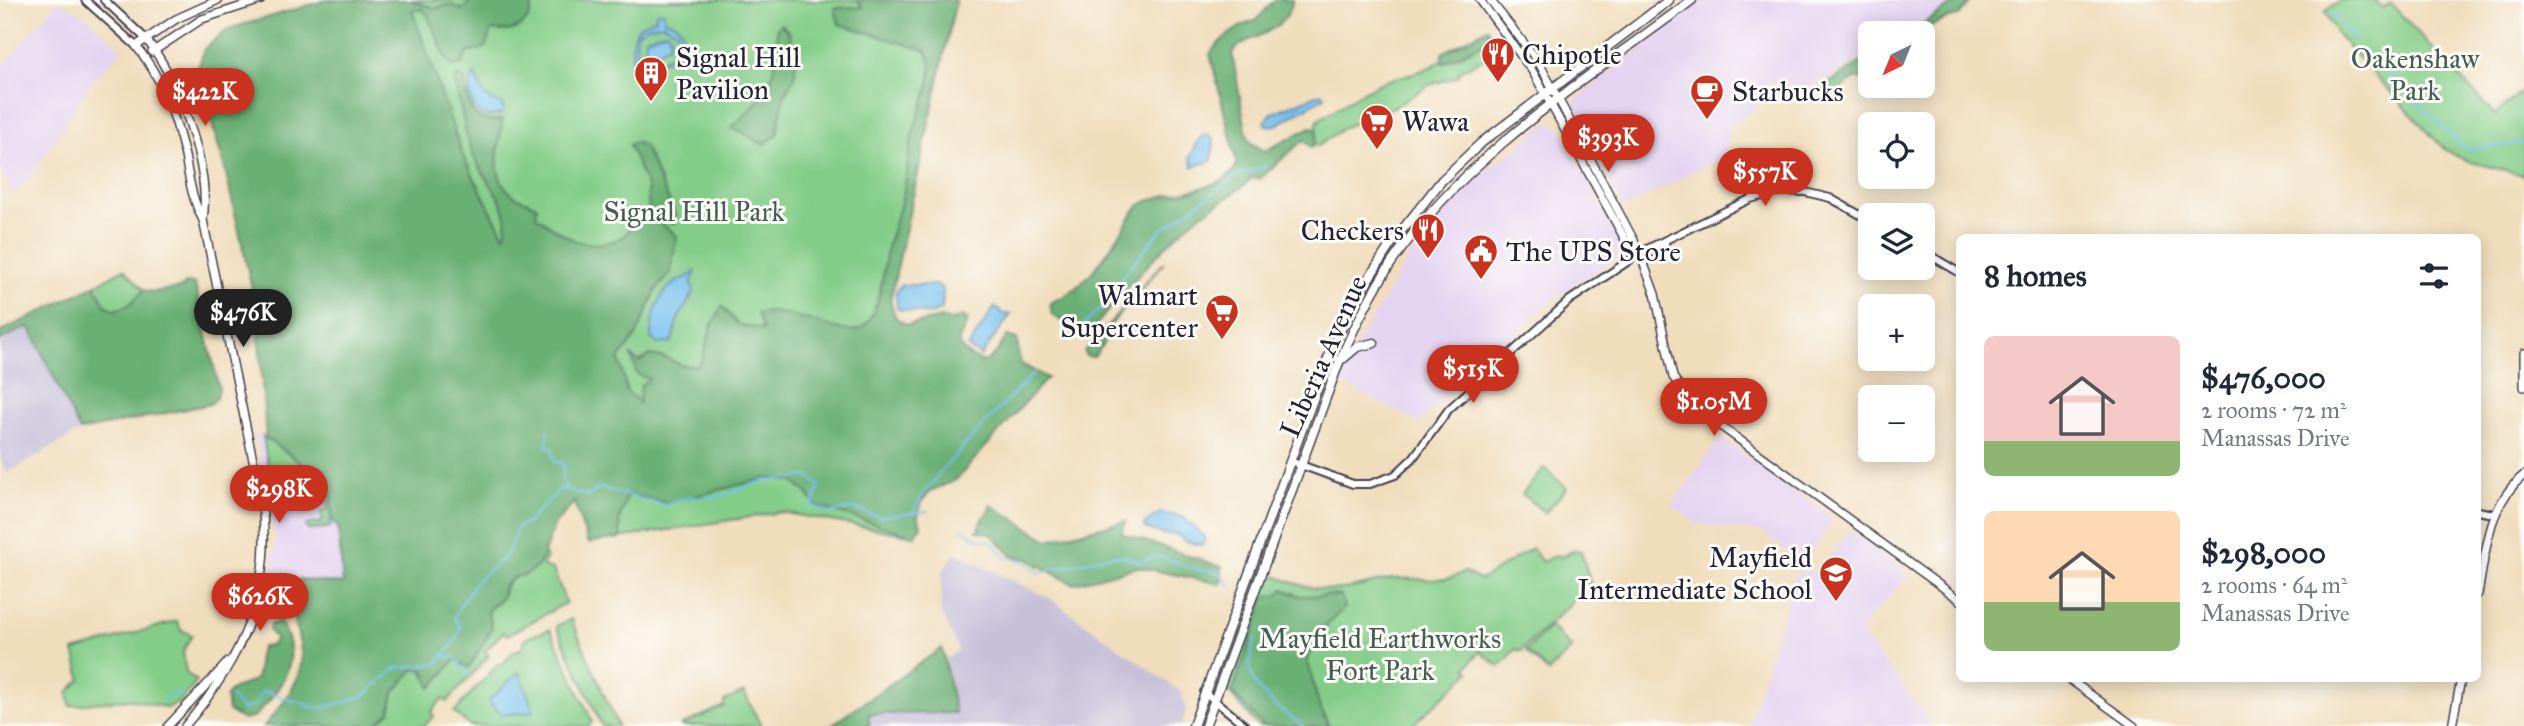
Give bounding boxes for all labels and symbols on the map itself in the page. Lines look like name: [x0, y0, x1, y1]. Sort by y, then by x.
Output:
north arrow: [1858, 21, 1936, 98]
restaurant icon: Chipotle: [1479, 35, 1517, 84]
place label: Chipotle: [1522, 37, 1622, 72]
place label: Signal Hill Pavilion: [676, 40, 801, 107]
park label: Oakenshaw Park: [2351, 41, 2480, 108]
building icon: Signal Hill Pavilion: [632, 54, 670, 103]
pin: $422K: [156, 68, 254, 128]
cafe icon: Starbucks: [1688, 72, 1726, 121]
place label: Starbucks: [1732, 74, 1844, 109]
supermarket icon: Wawa: [1358, 102, 1396, 151]
place label: Wawa: [1402, 104, 1469, 139]
pin: $393K: [1559, 114, 1657, 174]
pin: $557K: [1716, 148, 1814, 208]
park label: Signal Hill Park: [603, 194, 785, 229]
restaurant icon: Checkers: [1409, 211, 1447, 260]
place label: Checkers: [1301, 213, 1404, 248]
public building icon: The UPS Store: [1462, 232, 1500, 281]
place label: The UPS Store: [1506, 234, 1681, 269]
street label: Liberia Avenue: [1272, 270, 1375, 443]
place label: Walmart Supercenter: [1060, 278, 1198, 345]
pin: $476K: [194, 290, 292, 349]
supermarket icon: Walmart Supercenter: [1203, 292, 1241, 341]
pin: $515K: [1424, 346, 1522, 405]
pin: $1.05M: [1657, 378, 1771, 438]
pin: $298K: [230, 466, 328, 525]
place label: Mayfield Intermediate School: [1577, 540, 1812, 607]
school or university icon: Mayfield Intermediate School: [1817, 554, 1855, 603]
pin: $626K: [211, 574, 309, 633]
park label: Mayfield Earthworks Fort Park: [1259, 621, 1501, 688]

